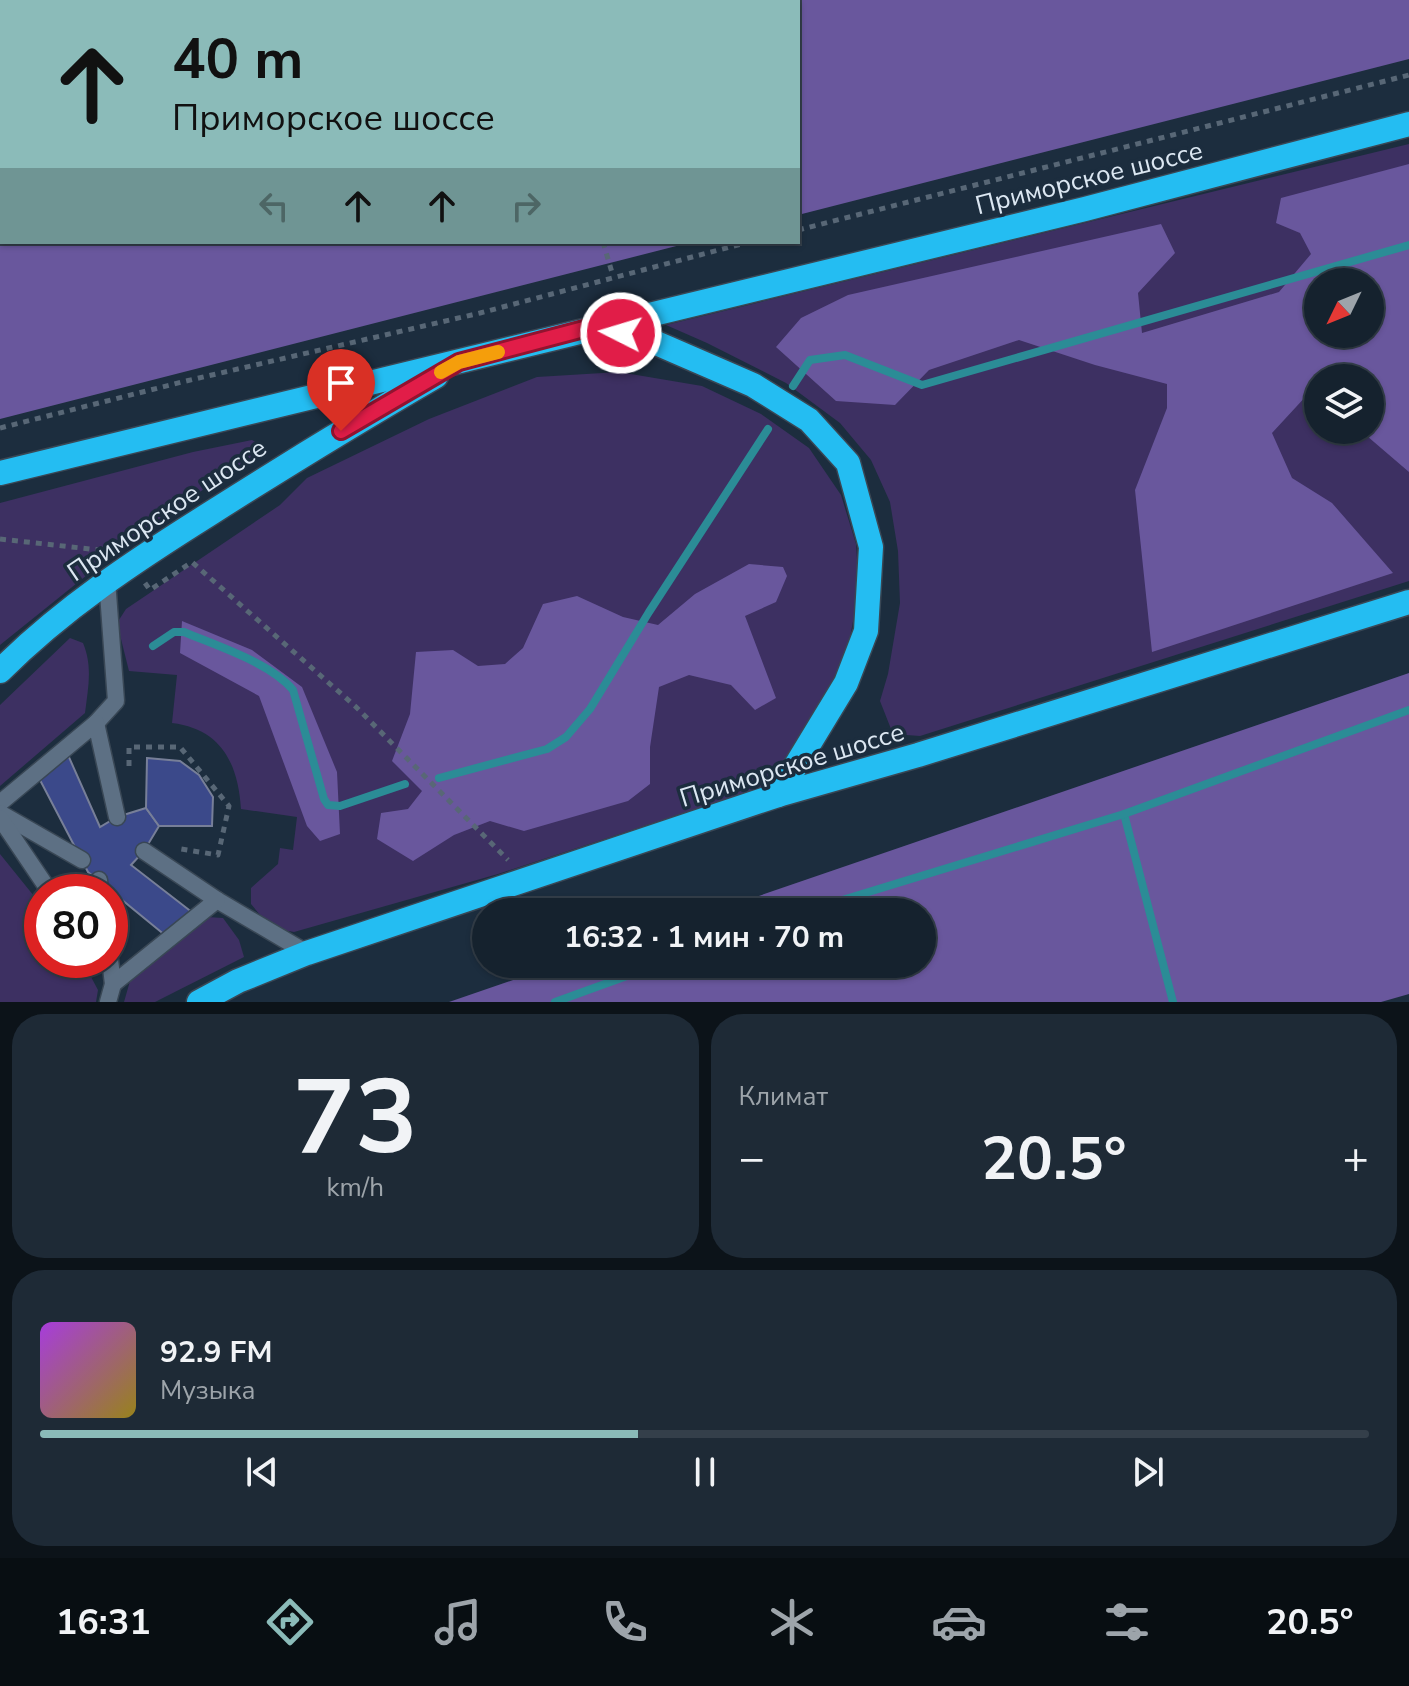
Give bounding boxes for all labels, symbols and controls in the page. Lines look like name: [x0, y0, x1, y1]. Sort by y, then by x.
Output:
text: 40 m: [172, 21, 303, 98]
icon: ahead: [40, 32, 144, 136]
text: Приморское шоссе: [172, 94, 495, 143]
street label: Приморское шоссе: [972, 133, 1206, 223]
icon: left: [252, 184, 296, 228]
icon: ahead: [336, 184, 380, 228]
icon: ahead: [420, 184, 464, 228]
icon: right: [504, 184, 548, 228]
north arrow: [1304, 268, 1384, 348]
map controls: [1304, 268, 1384, 444]
position arrow: [579, 291, 663, 375]
pin: [307, 349, 375, 431]
icon: arrive: [319, 361, 363, 405]
button: layers: [1304, 364, 1384, 444]
street label: Приморское шоссе: [61, 430, 273, 590]
street label: Приморское шоссе: [675, 714, 909, 816]
speed limit sign: 80: [24, 874, 128, 978]
text: 16:32 · 1 мин · 70 m: [564, 917, 844, 958]
text: 73: [293, 1047, 418, 1189]
text: Климат: [739, 1079, 828, 1114]
text: 20.5°: [981, 1118, 1127, 1200]
text: −: [739, 1129, 765, 1189]
text: +: [1343, 1129, 1369, 1189]
text: km/h: [327, 1170, 384, 1205]
text: 92.9 FM: [160, 1332, 272, 1373]
text: Музыка: [160, 1373, 255, 1408]
icon: previous: [240, 1450, 284, 1494]
icon: pause: [683, 1450, 727, 1494]
icon: next: [1126, 1450, 1170, 1494]
icon: directions: [262, 1594, 318, 1650]
icon: music: [430, 1594, 486, 1650]
icon: phone: [597, 1594, 653, 1650]
icon: climate: [764, 1594, 820, 1650]
icon: car: [931, 1594, 987, 1650]
icon: filters: [1099, 1594, 1155, 1650]
text: 16:31: [56, 1598, 151, 1647]
text: 20.5°: [1266, 1598, 1353, 1647]

